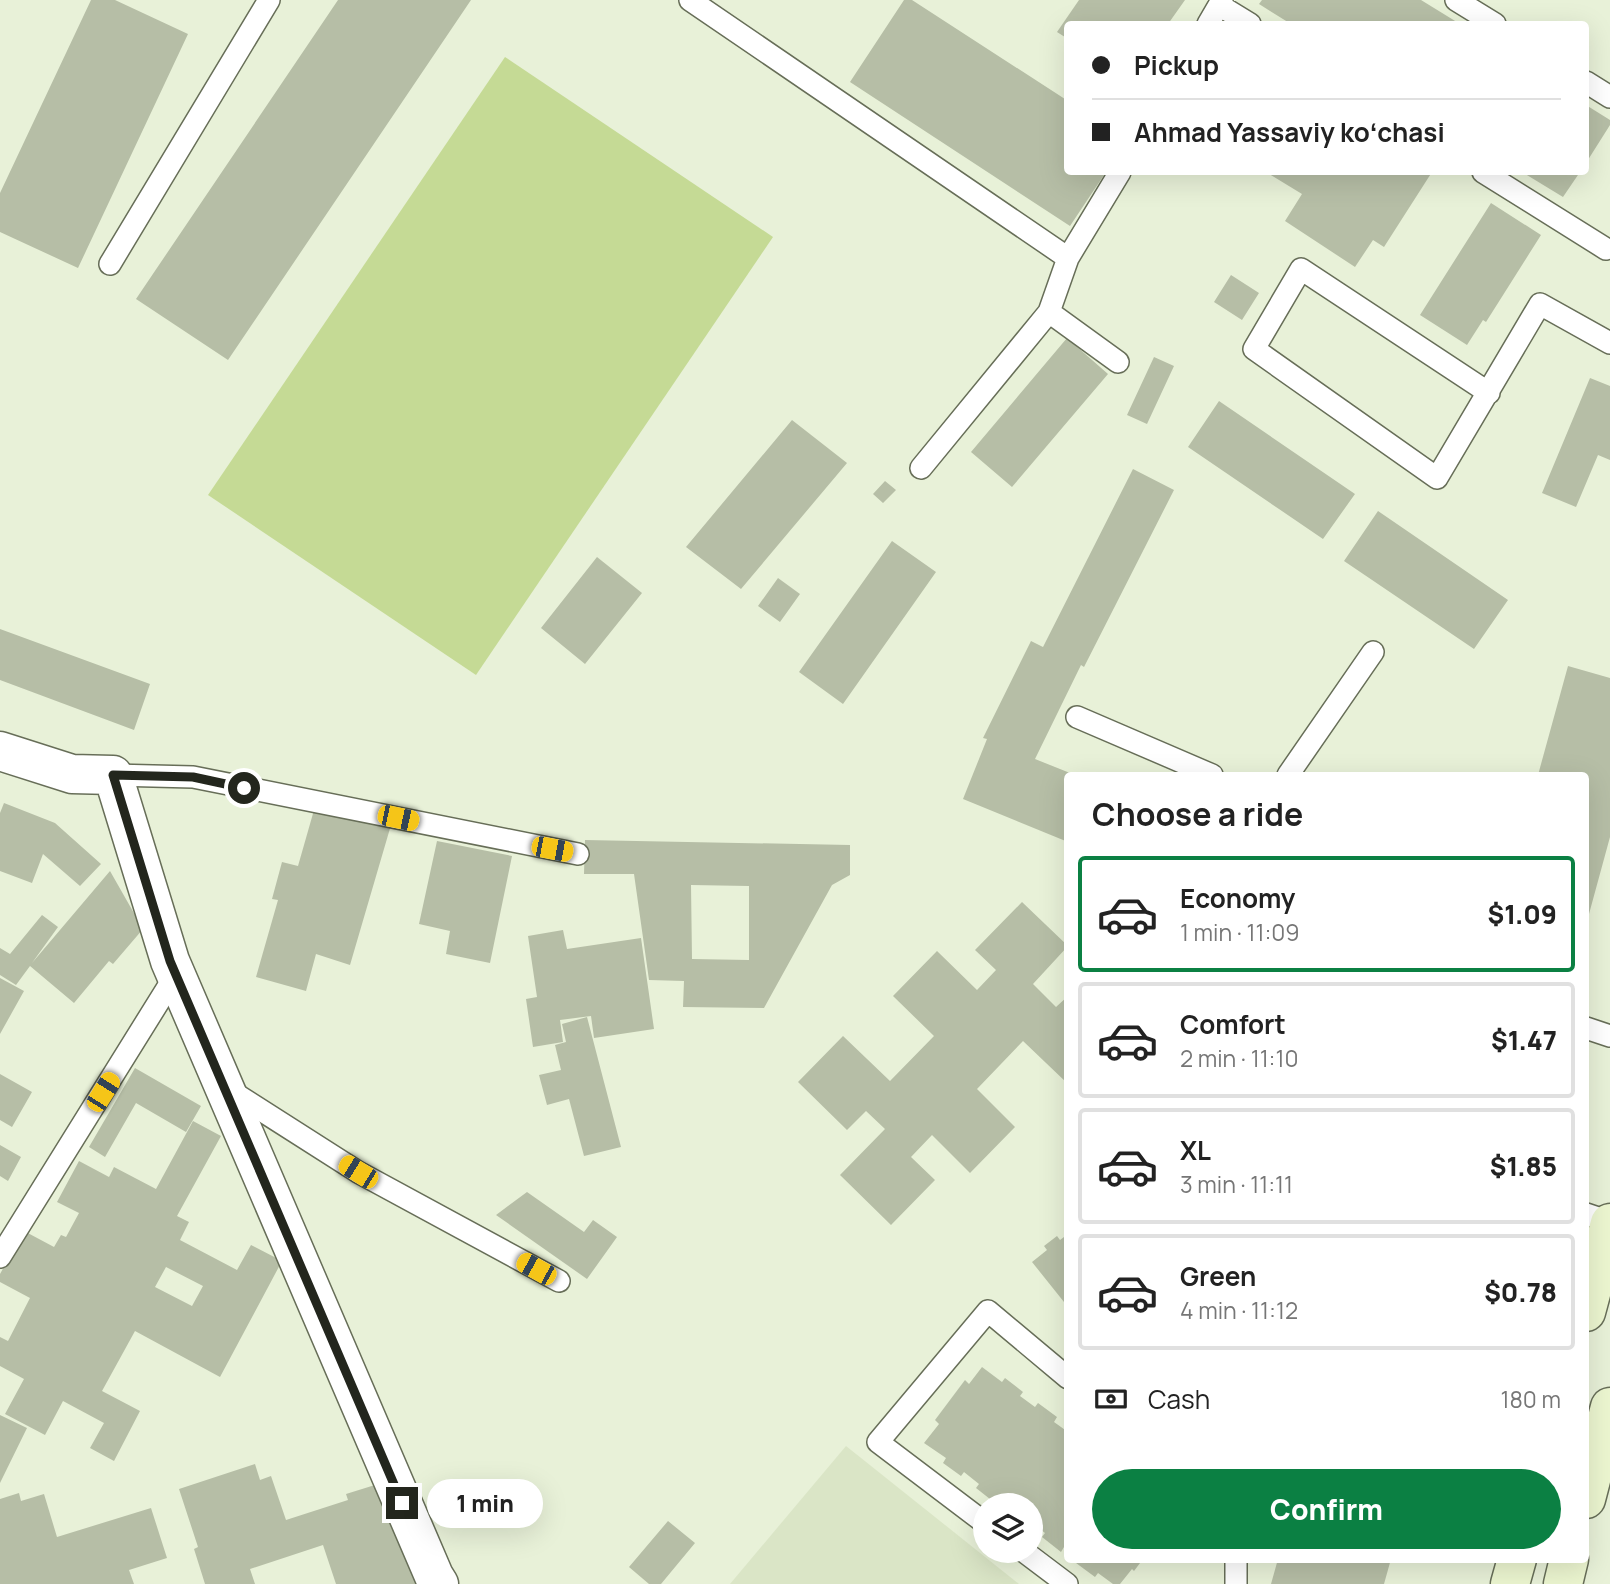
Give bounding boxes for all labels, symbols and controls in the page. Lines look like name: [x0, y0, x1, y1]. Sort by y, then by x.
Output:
text: Pickup: [1134, 47, 1219, 83]
text: Ahmad Yassaviy koʻchasi: [1134, 114, 1445, 150]
route start: [228, 772, 260, 804]
text: Choose a ride: [1092, 792, 1303, 836]
car: [376, 803, 421, 833]
car: [530, 835, 575, 863]
text: Economy: [1180, 880, 1295, 916]
icon: car: [1096, 883, 1159, 946]
text: $1.09: [1488, 896, 1557, 932]
text: 1 min · 11:09: [1180, 916, 1300, 948]
text: Comfort: [1180, 1006, 1286, 1042]
icon: car: [1096, 1009, 1159, 1072]
text: $1.47: [1491, 1022, 1557, 1058]
text: 2 min · 11:10: [1180, 1042, 1298, 1074]
car: [83, 1069, 124, 1115]
text: XL: [1180, 1132, 1211, 1168]
icon: car: [1096, 1135, 1159, 1198]
text: $1.85: [1490, 1148, 1557, 1184]
car: [335, 1152, 382, 1192]
text: 3 min · 11:11: [1180, 1168, 1293, 1200]
car: [513, 1250, 560, 1288]
text: Green: [1180, 1258, 1256, 1294]
icon: car: [1096, 1261, 1159, 1324]
text: $0.78: [1484, 1274, 1557, 1310]
text: 4 min · 11:12: [1180, 1294, 1298, 1326]
icon: cash: [1092, 1380, 1130, 1418]
text: Cash: [1148, 1381, 1210, 1417]
text: 180 m: [1501, 1383, 1561, 1415]
button: Confirm: [1092, 1469, 1561, 1549]
callout: 1 min: [426, 1478, 542, 1528]
route end: [386, 1487, 418, 1519]
text: 1 min: [456, 1487, 514, 1519]
map controls: [973, 1493, 1043, 1563]
button: layers: [973, 1493, 1043, 1563]

